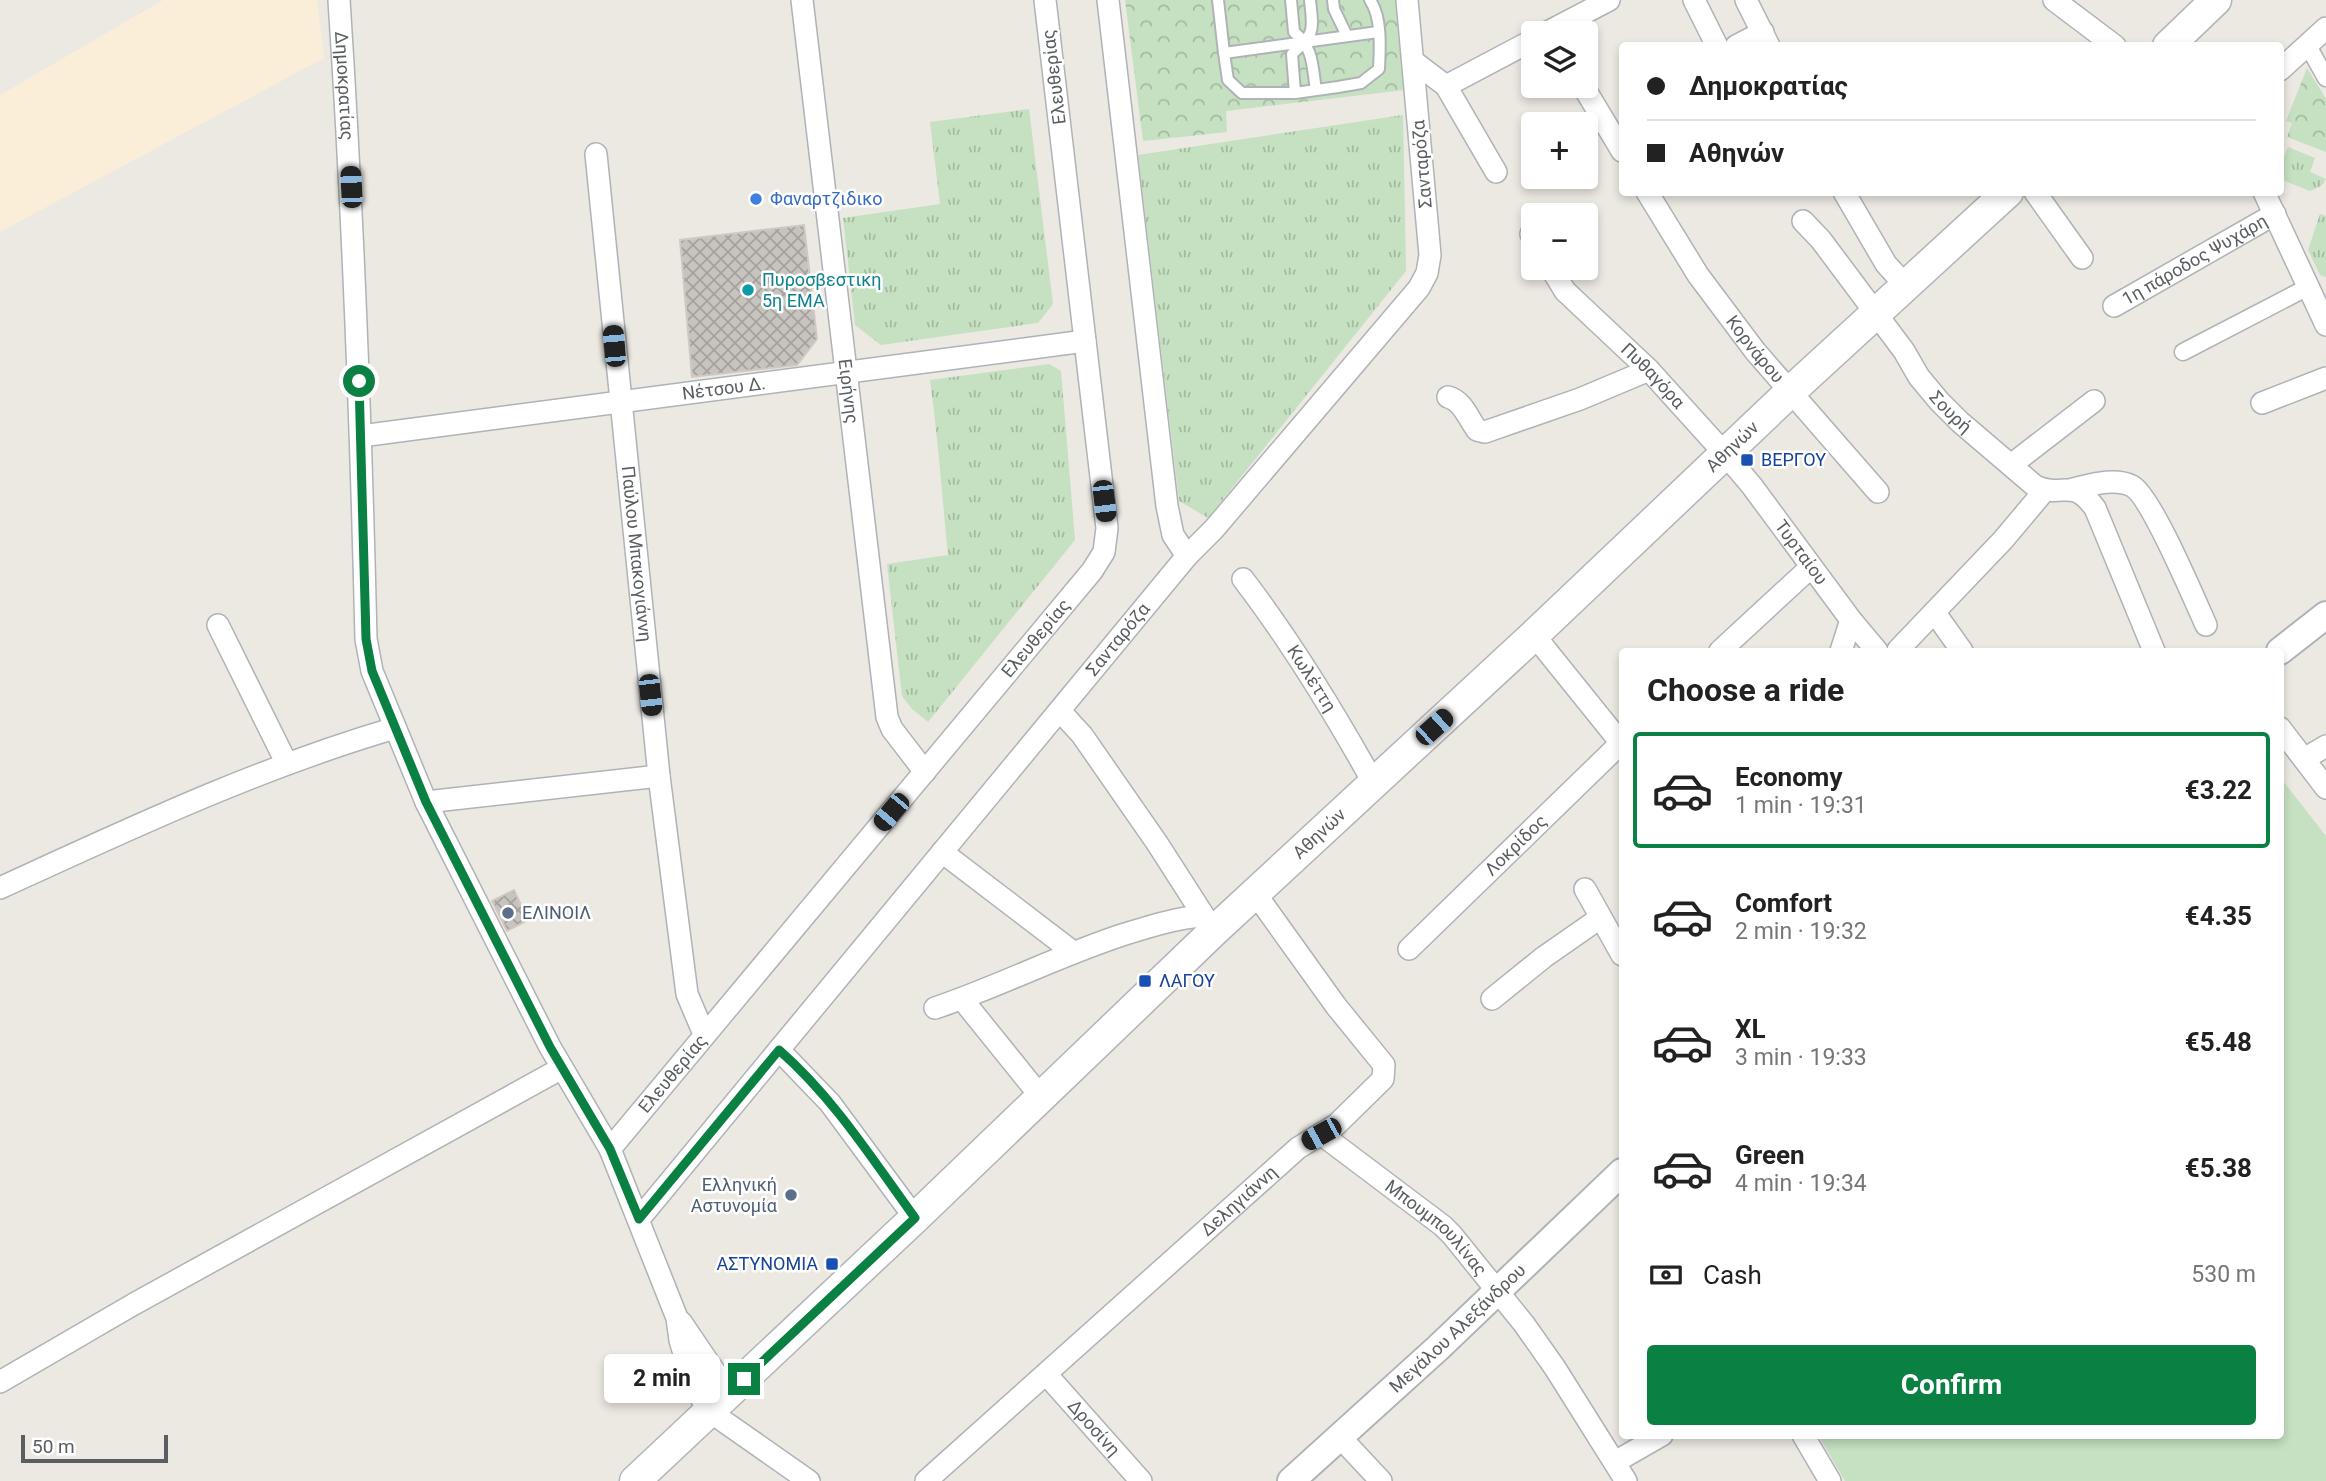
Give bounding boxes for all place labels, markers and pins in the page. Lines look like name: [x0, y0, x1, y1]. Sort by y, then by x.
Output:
place label: Φαναρτζιδικο: [770, 188, 883, 209]
marker: Φαναρτζιδικο: [748, 191, 764, 207]
place label: Πυροσβεστικη 5η ΕΜΑ: [762, 269, 881, 311]
marker: Πυροσβεστικη 5η ΕΜΑ: [740, 282, 756, 298]
place label: ΒΕΡΓΟΥ: [1761, 449, 1826, 470]
marker: ΒΕΡΓΟΥ: [1739, 452, 1755, 468]
place label: ΕΛΙΝΟΙΛ: [522, 902, 591, 923]
marker: ΕΛΙΝΟΙΛ: [500, 905, 516, 921]
place label: ΛΑΓΟΥ: [1159, 970, 1215, 991]
marker: ΛΑΓΟΥ: [1137, 973, 1153, 989]
place label: Ελληνική Αστυνομία: [691, 1174, 778, 1216]
marker: Ελληνική Αστυνομία: [783, 1187, 799, 1203]
place label: ΑΣΤΥΝΟΜΙΑ: [717, 1253, 818, 1274]
marker: ΑΣΤΥΝΟΜΙΑ: [824, 1256, 840, 1272]

